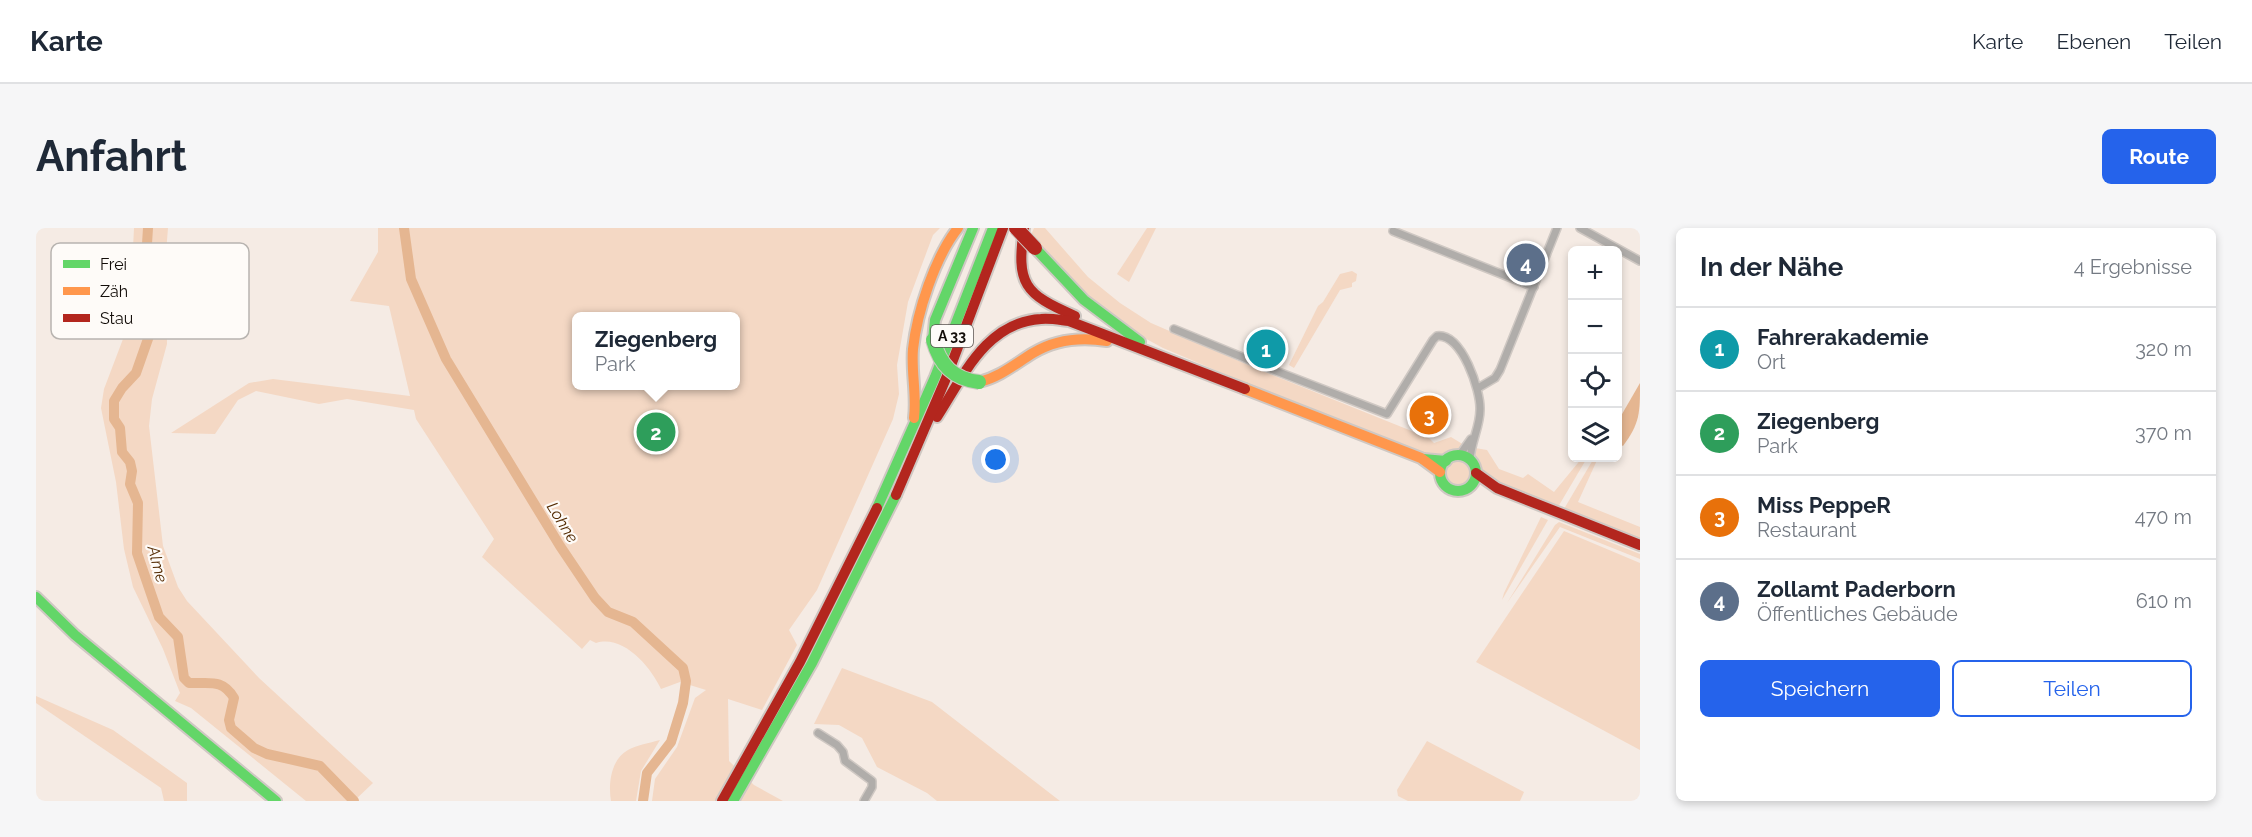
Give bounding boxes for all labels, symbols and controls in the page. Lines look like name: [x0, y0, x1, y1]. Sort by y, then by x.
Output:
text: Karte: [30, 25, 103, 58]
text: Karte: [1972, 29, 2023, 54]
text: Ebenen: [2056, 29, 2131, 54]
text: Teilen: [2164, 29, 2222, 54]
button: Route: [2102, 129, 2216, 184]
text: Anfahrt: [36, 132, 187, 181]
pin: 4: [1506, 240, 1546, 285]
legend: [51, 243, 249, 339]
map controls: [1568, 246, 1622, 462]
button: +: [1568, 246, 1622, 300]
text: In der Nähe: [1700, 252, 1843, 282]
text: Frei: [100, 255, 127, 274]
text: 4 Ergebnisse: [2074, 255, 2192, 279]
text: Zäh: [100, 282, 128, 301]
button: −: [1568, 300, 1622, 354]
text: Stau: [100, 309, 133, 328]
popup: [572, 312, 740, 390]
text: Fahrerakademie: [1757, 324, 1929, 350]
road number: A 33: [931, 325, 973, 347]
text: Ziegenberg: [595, 326, 717, 352]
pin: 1: [1246, 326, 1286, 372]
text: 1: [1715, 337, 1724, 361]
text: 320 m: [2135, 337, 2192, 361]
text: Ort: [1757, 350, 1786, 374]
text: Park: [595, 352, 636, 376]
button: locate: [1568, 354, 1622, 408]
pin: 3: [1410, 392, 1448, 438]
button: layers: [1568, 408, 1622, 462]
text: Ziegenberg: [1757, 408, 1879, 434]
pin: 2: [636, 410, 676, 454]
text: 2: [1714, 421, 1725, 445]
text: 370 m: [2135, 421, 2192, 445]
text: Park: [1757, 434, 1798, 458]
your location: [981, 445, 1010, 474]
text: Miss PeppeR: [1757, 492, 1891, 518]
water label: Lohne: [543, 499, 583, 546]
text: 3: [1714, 505, 1725, 529]
text: 470 m: [2135, 505, 2192, 529]
text: Restaurant: [1757, 518, 1857, 542]
water label: Alme: [143, 543, 172, 585]
text: Zollamt Paderborn: [1757, 576, 1956, 602]
text: 4: [1714, 589, 1725, 613]
text: 610 m: [2136, 589, 2192, 613]
text: Öffentliches Gebäude: [1757, 602, 1958, 626]
button: Speichern: [1700, 660, 1940, 717]
button: Teilen: [1952, 660, 2192, 717]

